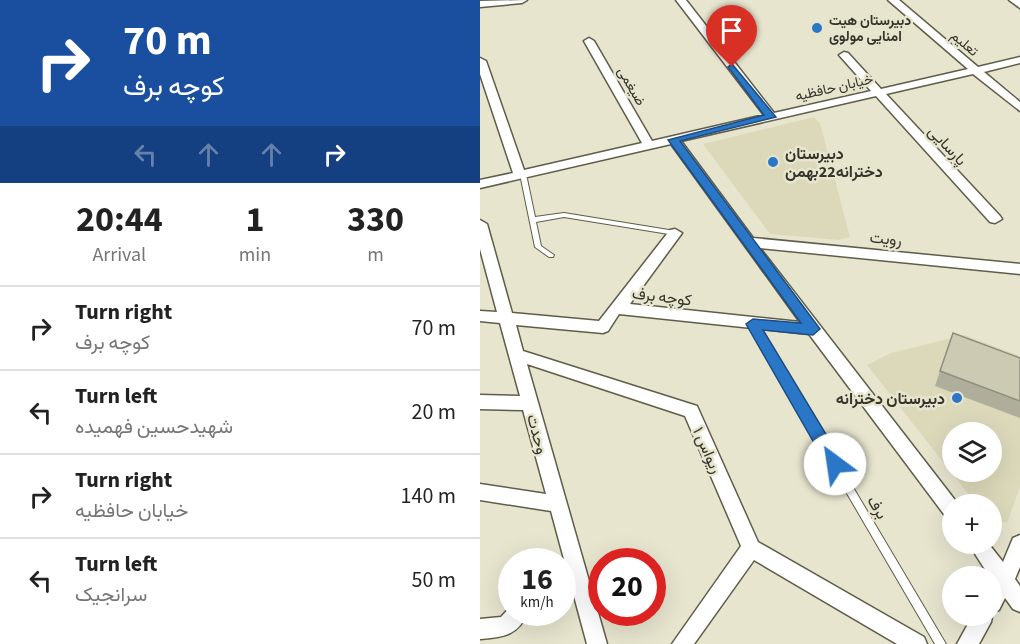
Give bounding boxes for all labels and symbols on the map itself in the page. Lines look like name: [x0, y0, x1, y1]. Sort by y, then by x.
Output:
pin: [706, 5, 757, 67]
place label: دبیرستان هیت امنایی مولوی: [829, 11, 911, 47]
marker: دبیرستان هیت امنایی مولوی: [810, 21, 824, 35]
street label: تعلیم: [946, 26, 983, 61]
street label: ضیغمی: [612, 63, 650, 110]
street label: خیابان حافظیه: [793, 69, 875, 107]
street label: پارسایی: [923, 121, 972, 171]
place label: دبیرستان دخترانه22بهمن: [785, 143, 883, 183]
marker: دبیرستان دخترانه22بهمن: [766, 155, 780, 169]
street label: رویت: [869, 226, 903, 252]
street label: کوچه برف: [631, 282, 693, 312]
place label: دبیرستان دخترانه: [836, 388, 945, 410]
marker: دبیرستان دخترانه: [950, 391, 964, 405]
street label: وحدت: [521, 412, 553, 457]
street label: ریواس ۱: [687, 424, 727, 477]
position arrow: [803, 432, 867, 496]
street label: برف: [862, 492, 893, 523]
speed limit sign: 20: [588, 548, 666, 626]

